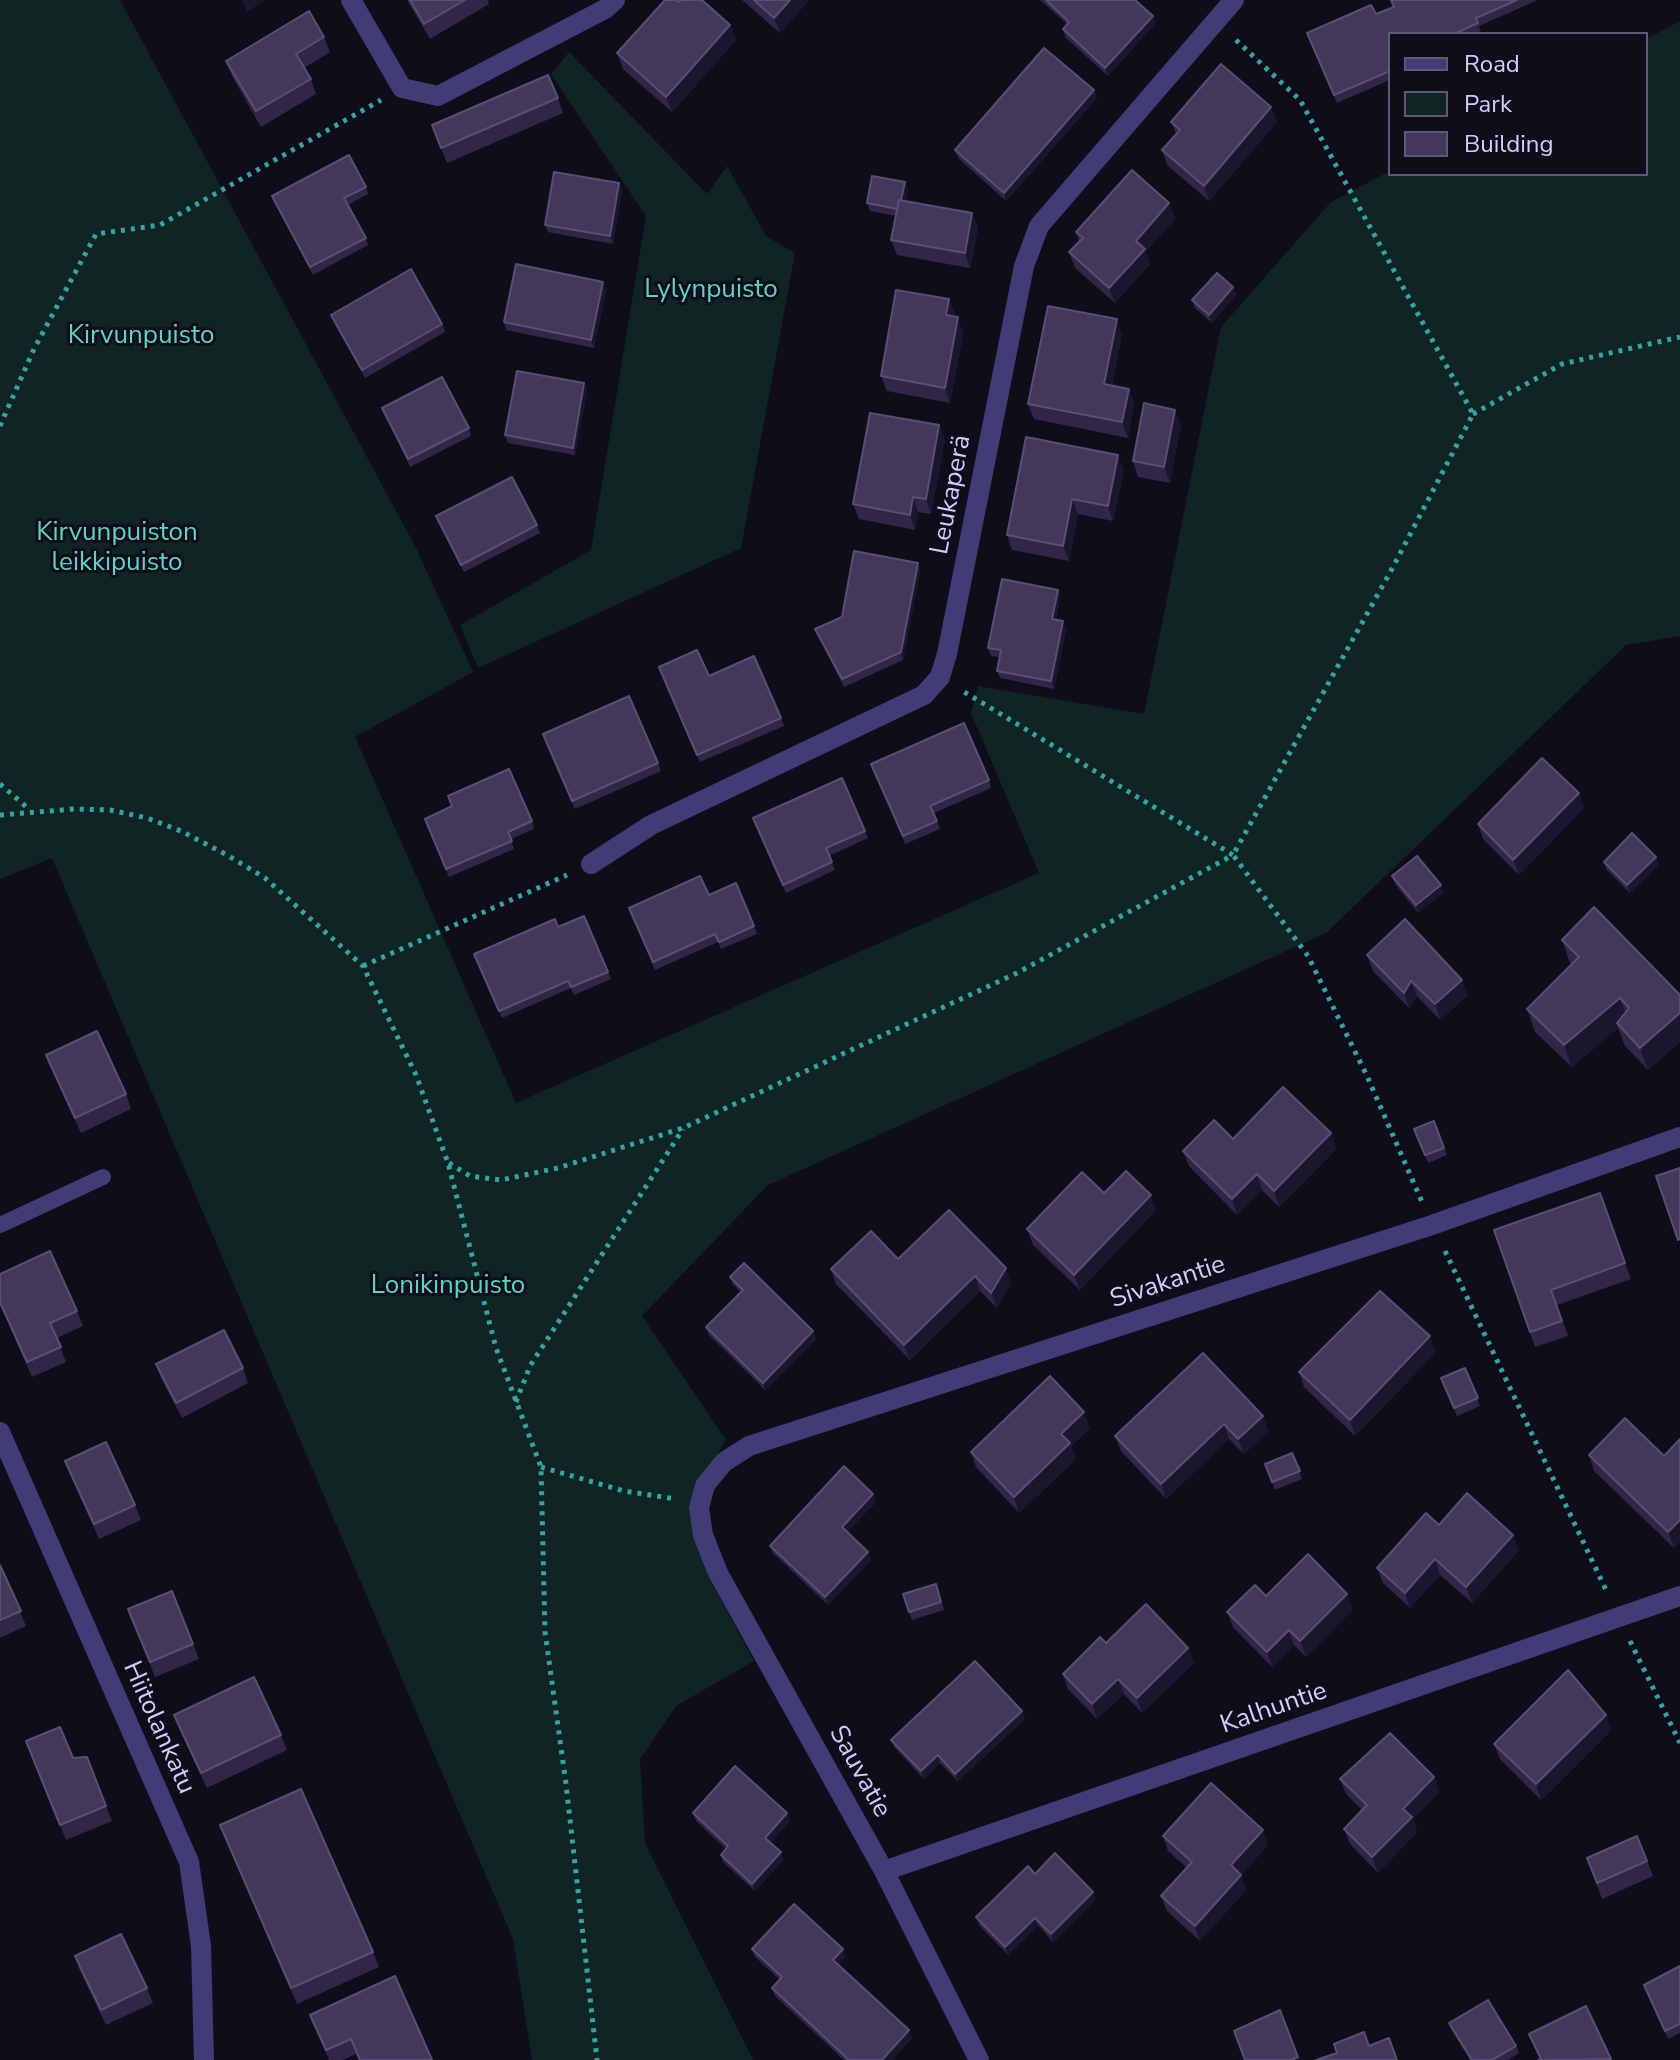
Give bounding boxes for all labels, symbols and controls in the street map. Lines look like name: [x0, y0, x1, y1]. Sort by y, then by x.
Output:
legend: [1388, 32, 1648, 176]
text: Road: [1464, 48, 1520, 80]
text: Park: [1464, 88, 1512, 120]
text: Building: [1464, 128, 1554, 160]
park label: Lylynpuisto: [644, 275, 778, 307]
park label: Kirvunpuisto: [68, 321, 214, 353]
street label: Leukaperä: [925, 433, 979, 557]
park label: Kirvunpuiston leikkipuisto: [36, 518, 198, 580]
street label: Sivakantie: [1106, 1250, 1230, 1316]
park label: Lonikinpuisto: [371, 1271, 525, 1303]
street label: Hiitolankatu: [115, 1657, 201, 1799]
street label: Kalhuntie: [1217, 1676, 1331, 1742]
street label: Sauvatie: [821, 1721, 897, 1823]

